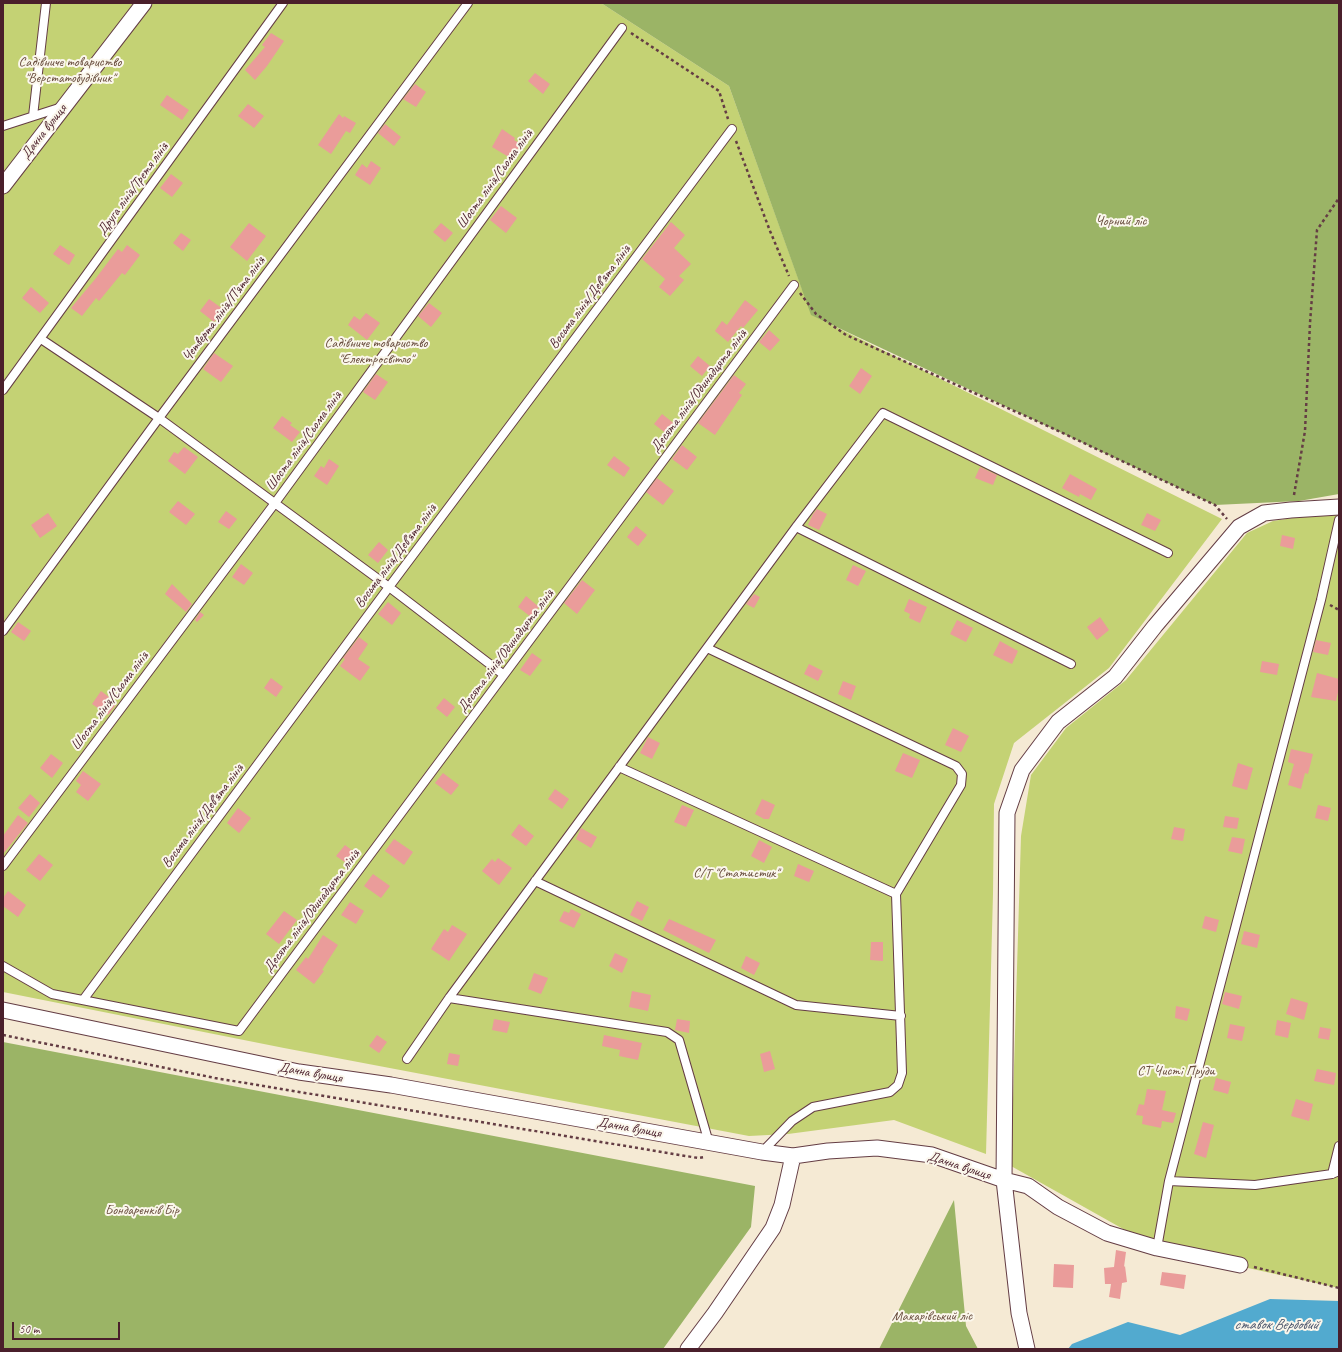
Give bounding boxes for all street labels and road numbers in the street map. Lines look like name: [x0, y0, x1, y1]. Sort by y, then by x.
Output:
street label: Дачна вулиця: [17, 101, 71, 163]
street label: Шоста лінія/Сьома лінія: [453, 126, 537, 232]
street label: Друга лінія/Третя лінія: [94, 139, 172, 239]
street label: Восьма лінія/Дев'ята лінія: [545, 242, 635, 352]
street label: Четверта лінія/П'ята лінія: [179, 253, 269, 365]
street label: Десята лінія/Одинадцята лінія: [647, 326, 751, 456]
street label: Шоста лінія/Сьома лінія: [262, 388, 346, 494]
street label: Восьма лінія/Дев'ята лінія: [351, 501, 441, 611]
street label: Десята лінія/Одинадцята лінія: [454, 586, 558, 716]
street label: Шоста лінія/Сьома лінія: [68, 648, 152, 754]
street label: Восьма лінія/Дев'ята лінія: [158, 761, 248, 871]
street label: Десята лінія/Одинадцята лінія: [260, 846, 364, 976]
street label: Дачна вулиця: [277, 1059, 343, 1087]
street label: Дачна вулиця: [596, 1114, 662, 1142]
street label: Дачна вулиця: [926, 1148, 992, 1184]

